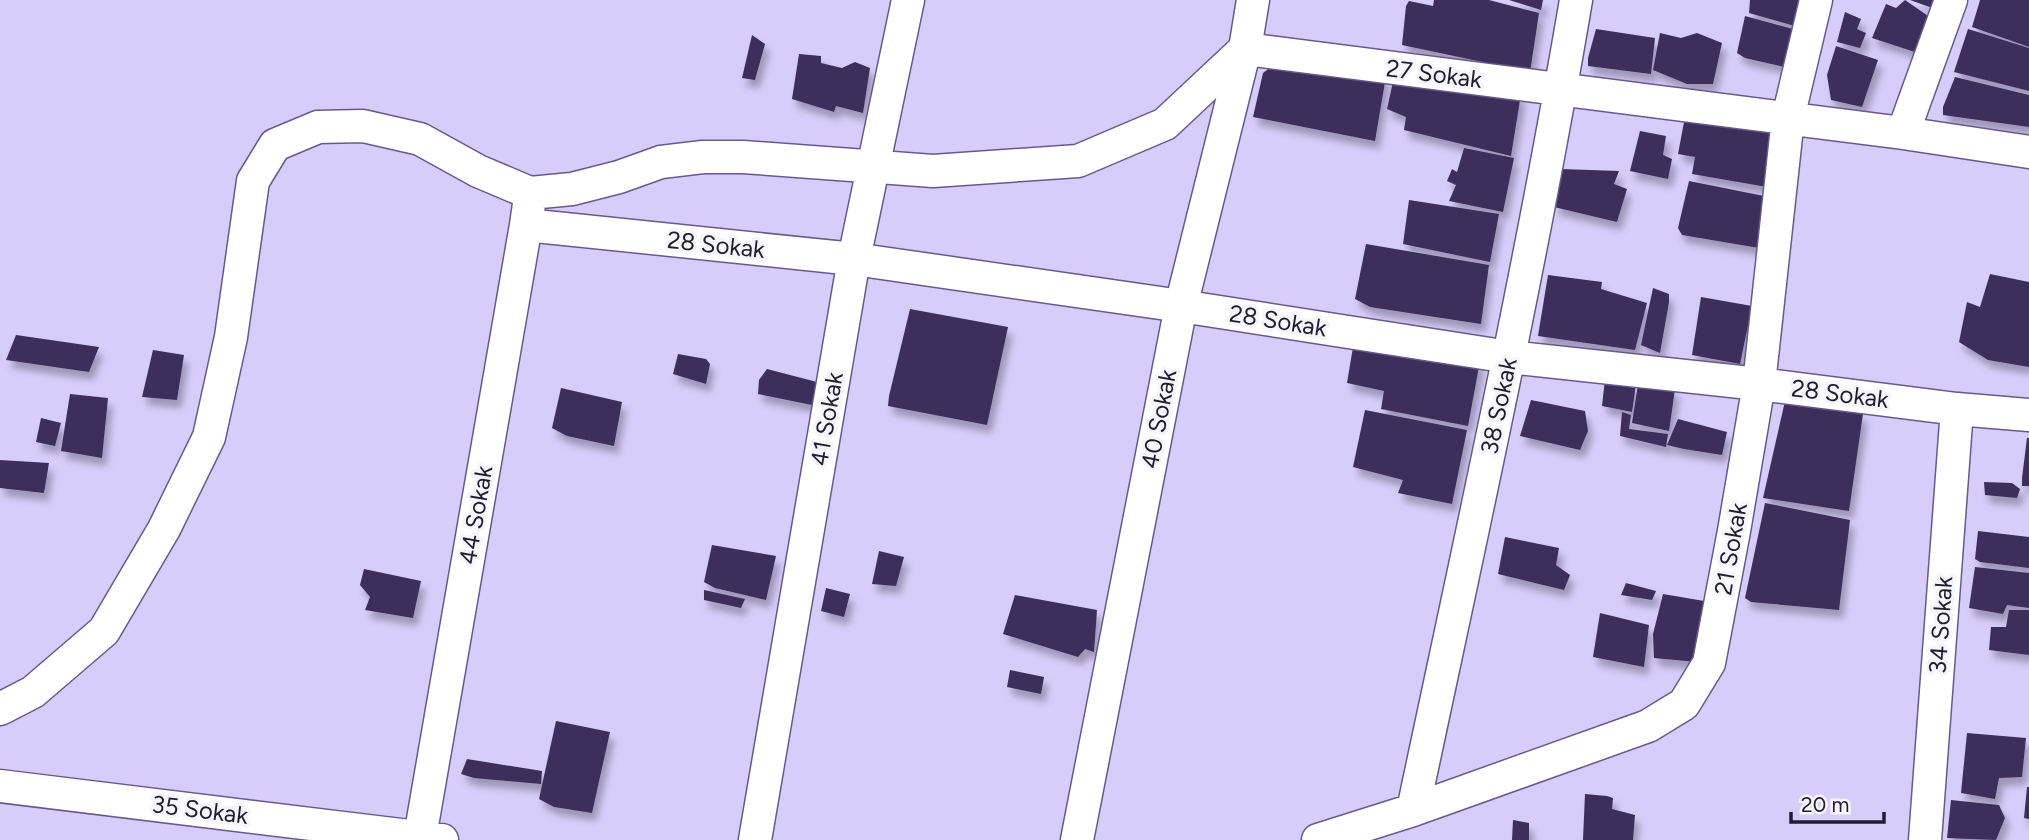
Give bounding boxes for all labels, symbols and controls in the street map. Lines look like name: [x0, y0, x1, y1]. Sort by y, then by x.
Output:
street label: 27 Sokak: [1385, 53, 1484, 94]
street label: 28 Sokak: [666, 225, 767, 264]
street label: 28 Sokak: [1227, 299, 1329, 343]
street label: 38 Sokak: [1474, 355, 1523, 457]
street label: 40 Sokak: [1135, 367, 1182, 471]
street label: 41 Sokak: [804, 369, 849, 468]
street label: 28 Sokak: [1790, 373, 1891, 414]
street label: 44 Sokak: [453, 463, 499, 567]
street label: 21 Sokak: [1708, 500, 1753, 597]
street label: 34 Sokak: [1923, 575, 1958, 675]
scale bar: [1791, 780, 1884, 824]
street label: 35 Sokak: [150, 789, 250, 830]
text: 20 m: [1801, 792, 1849, 817]

